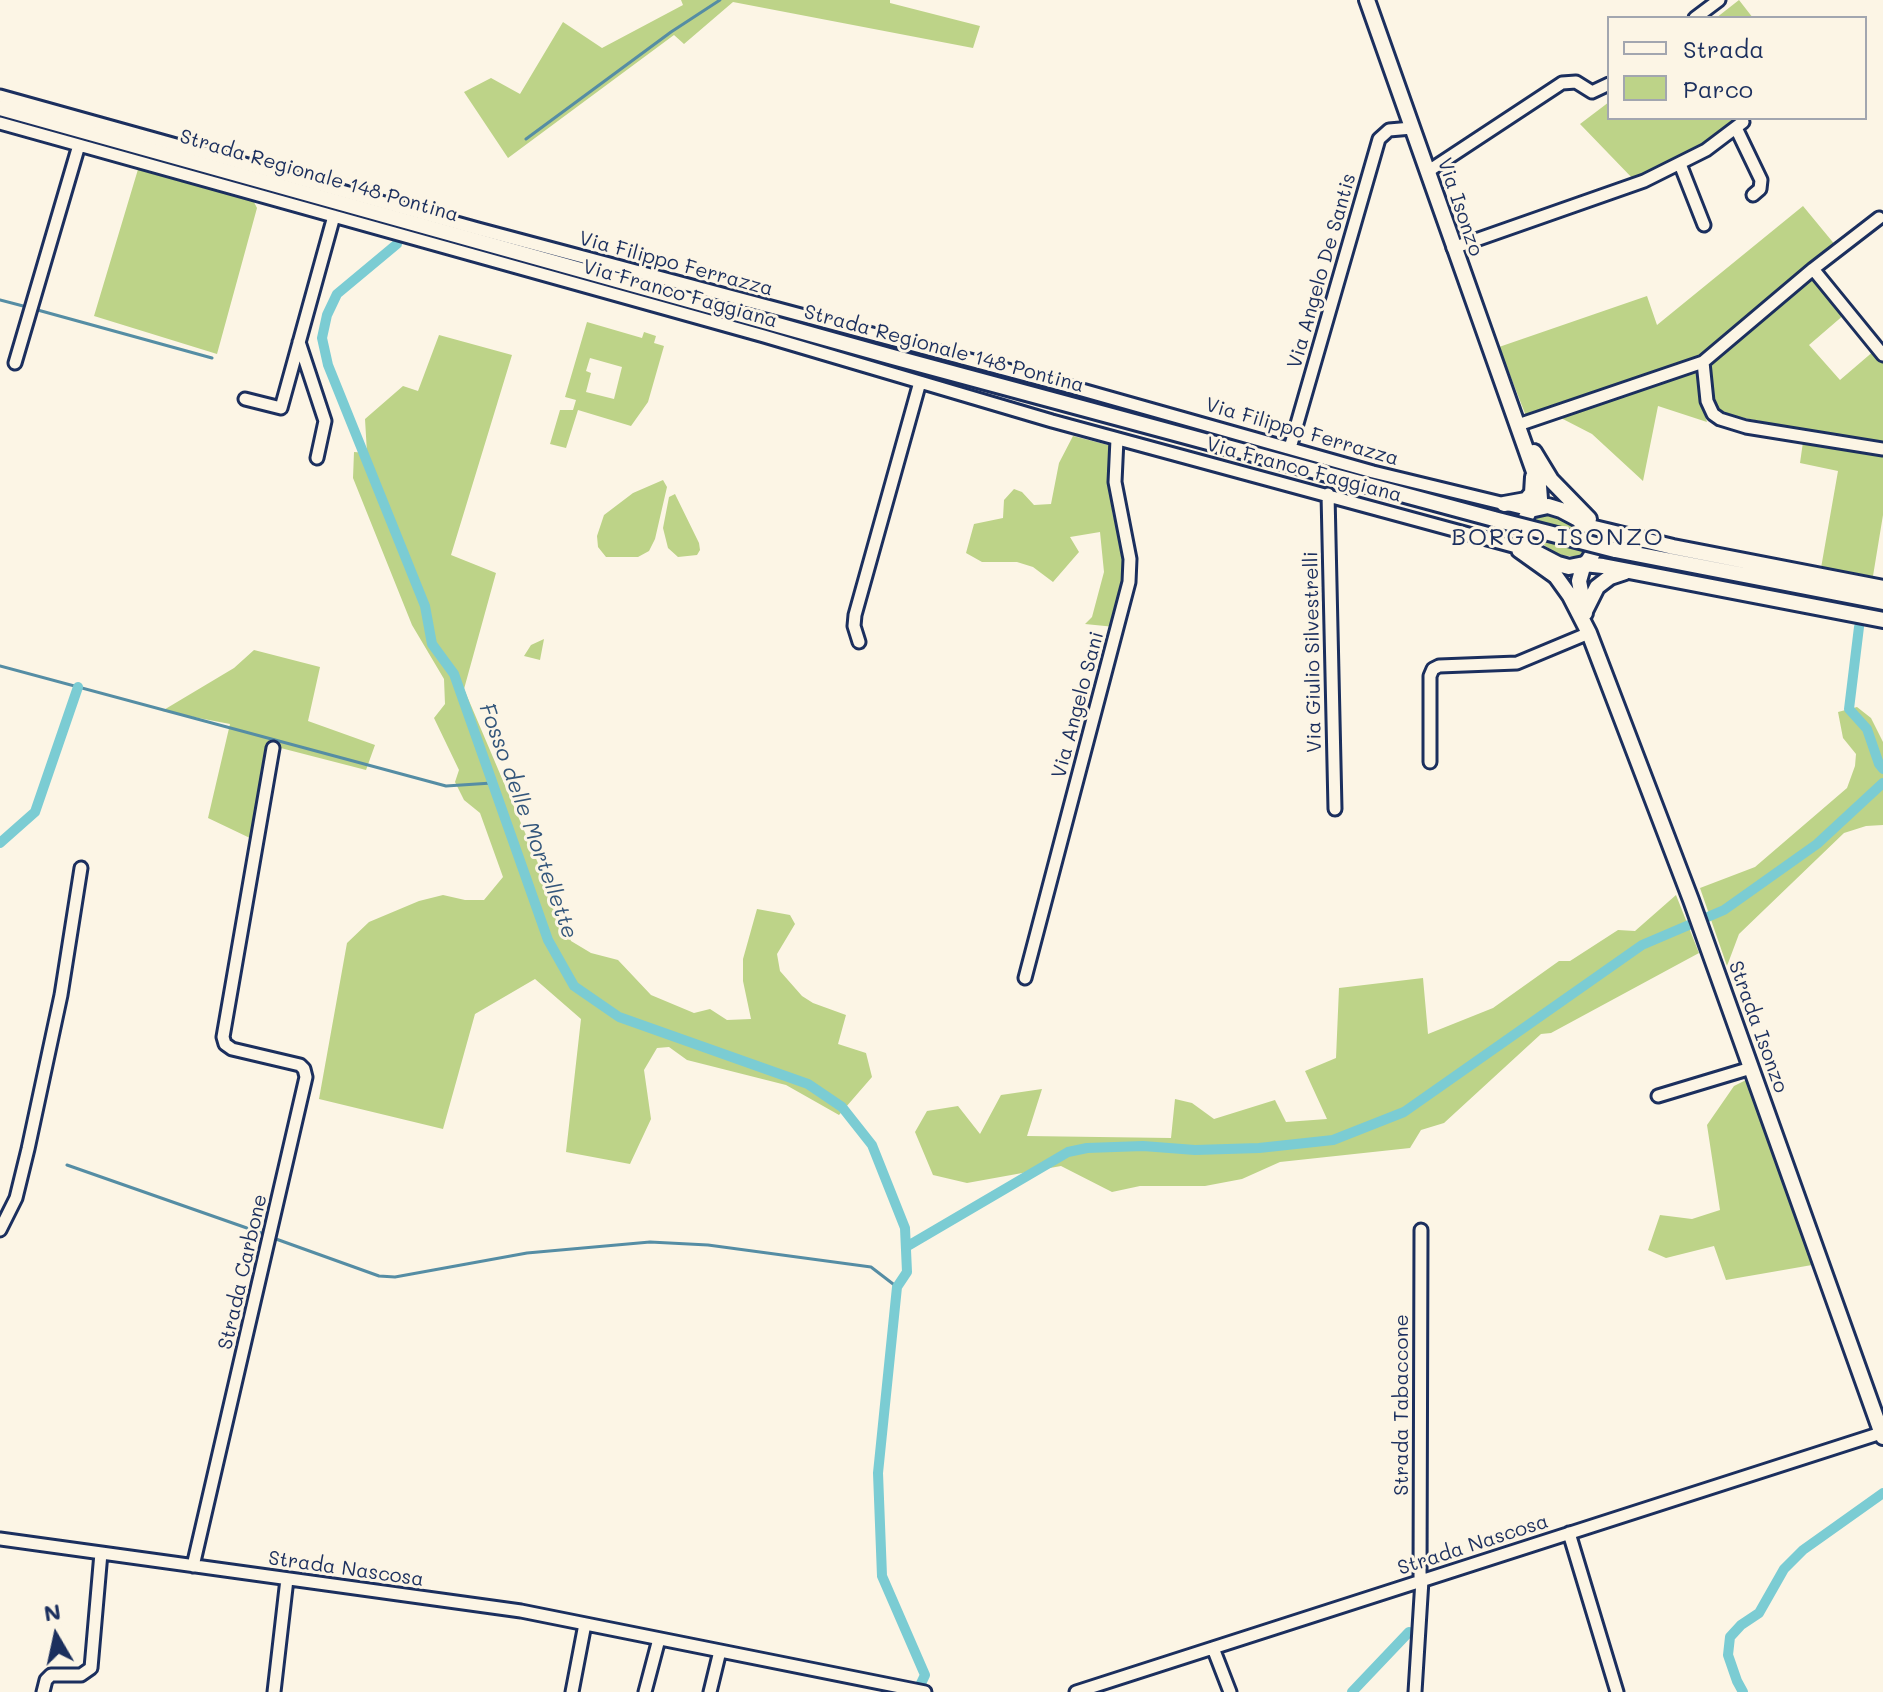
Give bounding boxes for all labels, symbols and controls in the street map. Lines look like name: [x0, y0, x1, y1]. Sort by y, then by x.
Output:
legend: [1607, 16, 1867, 120]
text: Strada: [1683, 33, 1764, 64]
text: Parco: [1683, 73, 1753, 104]
street label: Strada Regionale 148 Pontina: [177, 125, 461, 227]
street label: Via Isonzo: [1432, 155, 1488, 259]
street label: Via Angelo De Santis: [1283, 171, 1361, 371]
street label: Via Filippo Ferrazza: [576, 227, 776, 301]
street label: Via Franco Faggiana: [580, 255, 780, 333]
street label: Strada Regionale 148 Pontina: [801, 300, 1087, 398]
street label: Via Filippo Ferrazza: [1203, 393, 1401, 471]
street label: Via Franco Faggiana: [1204, 432, 1404, 508]
district label: BORGO ISONZO: [1451, 524, 1665, 552]
street label: Via Giulio Silvestrelli: [1299, 551, 1327, 753]
street label: Via Angelo Sani: [1047, 629, 1109, 781]
water label: Fosso delle Mortellette: [473, 700, 583, 942]
street label: Strada Isonzo: [1723, 958, 1793, 1096]
street label: Strada Carbone: [213, 1192, 273, 1352]
street label: Strada Tabaccone: [1390, 1314, 1414, 1496]
street label: Strada Nascosa: [1395, 1509, 1551, 1581]
street label: Strada Nascosa: [267, 1546, 425, 1592]
north arrow: [16, 1596, 96, 1676]
text: N: [42, 1596, 63, 1627]

